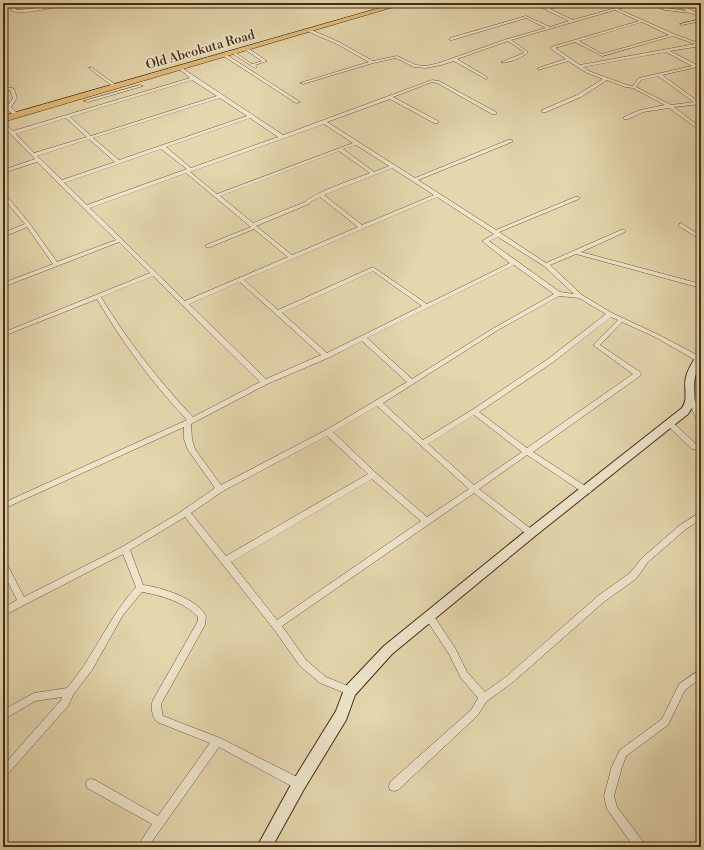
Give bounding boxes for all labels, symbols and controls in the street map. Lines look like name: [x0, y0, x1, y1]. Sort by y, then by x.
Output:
street label: Old Abeokuta Road: [144, 27, 257, 73]

